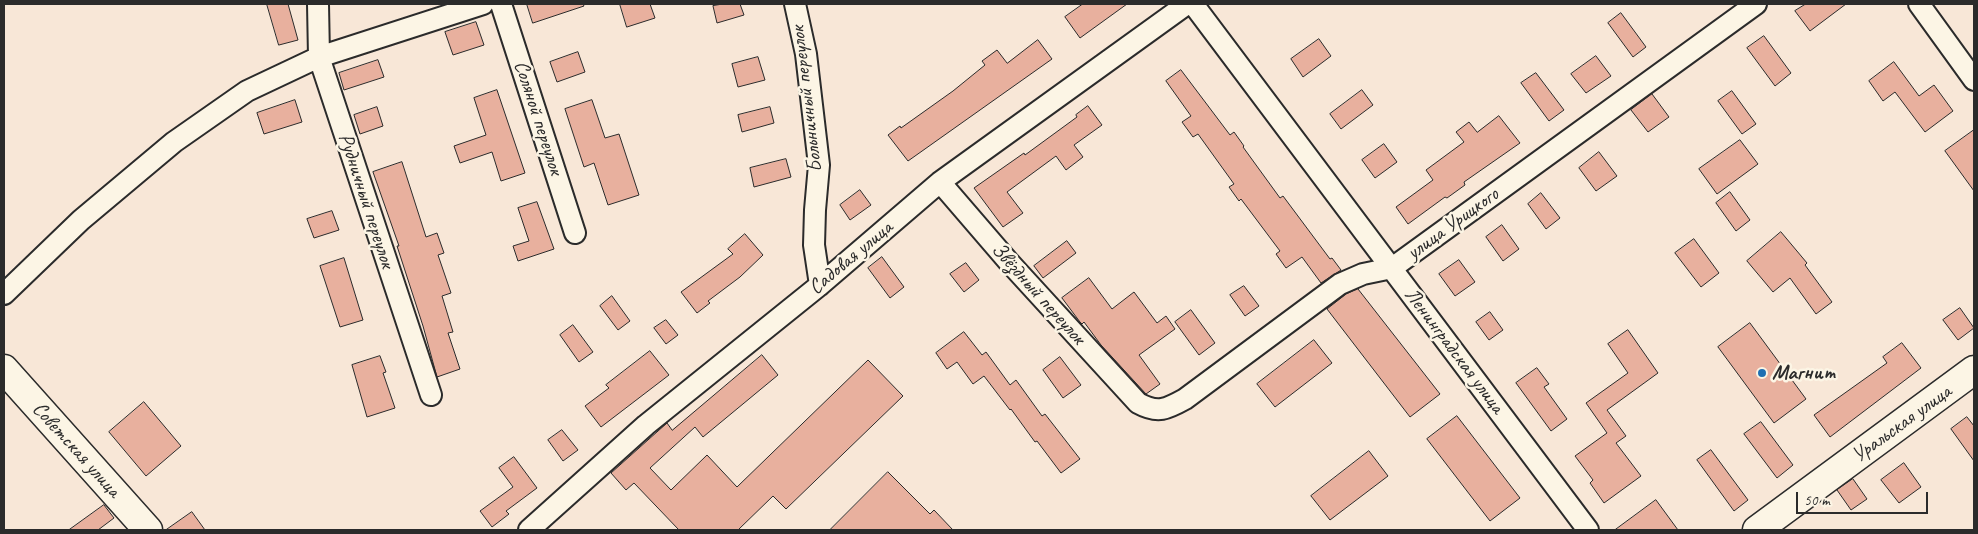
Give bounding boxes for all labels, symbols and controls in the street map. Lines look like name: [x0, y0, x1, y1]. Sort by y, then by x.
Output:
street label: Больничный переулок: [786, 24, 828, 174]
street label: Соляной переулок: [508, 58, 568, 178]
street label: Рудничный переулок: [332, 130, 400, 272]
street label: улица Урицкого: [1402, 182, 1504, 266]
street label: Садовая улица: [804, 216, 898, 300]
street label: Звёздный переулок: [986, 238, 1090, 350]
street label: Ленинградская улица: [1399, 283, 1509, 419]
place label: Магнит: [1772, 360, 1835, 386]
marker: Магнит: [1756, 367, 1768, 379]
street label: Уральская улица: [1847, 379, 1957, 469]
street label: Советская улица: [26, 397, 126, 503]
scale bar: [1798, 482, 1930, 514]
text: 50 m: [1804, 491, 1830, 510]

